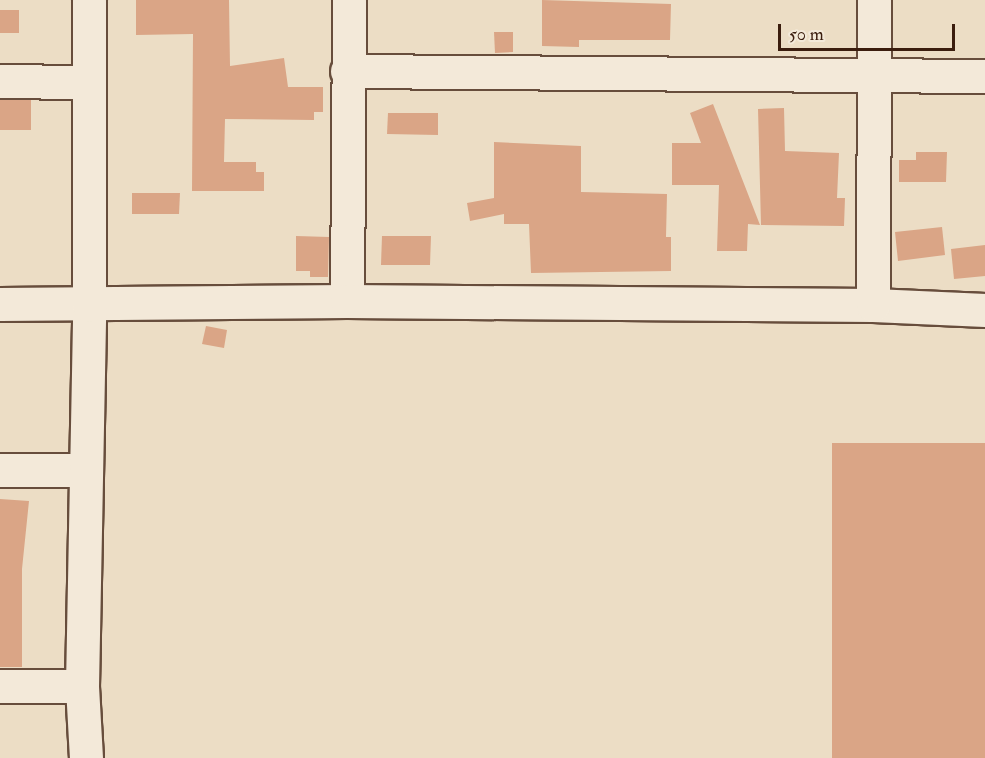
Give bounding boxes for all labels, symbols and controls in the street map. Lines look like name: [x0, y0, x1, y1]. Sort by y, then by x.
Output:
scale bar: [781, 12, 958, 50]
text: 50 m: [789, 23, 824, 46]

